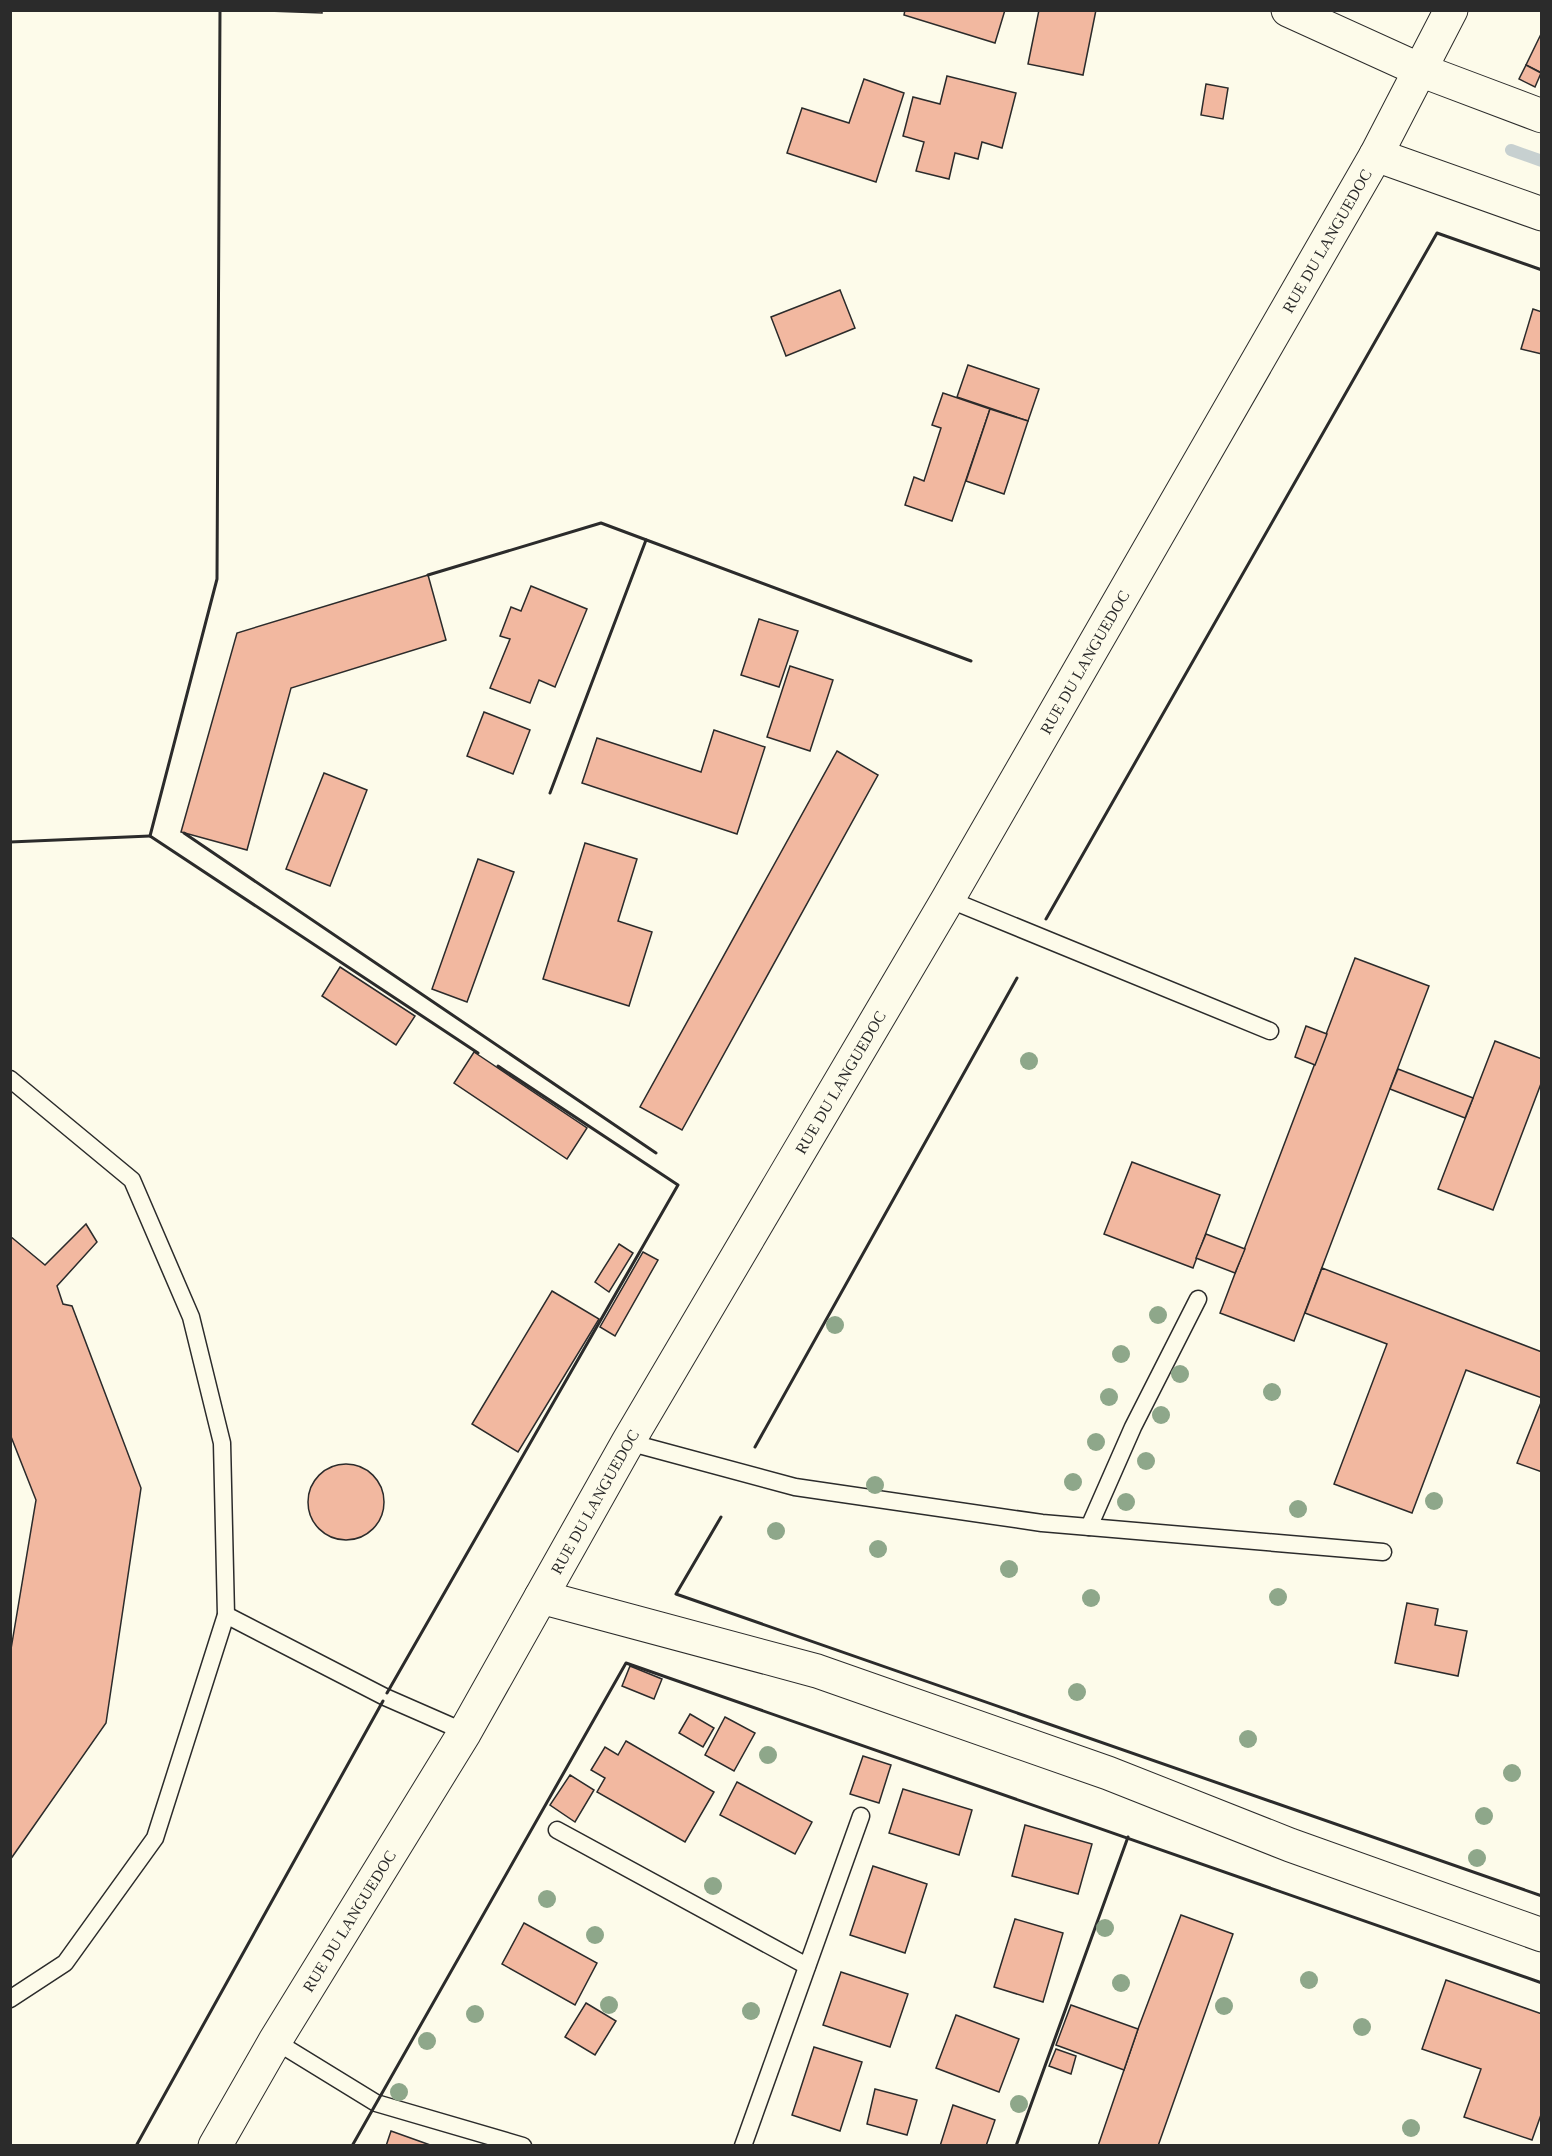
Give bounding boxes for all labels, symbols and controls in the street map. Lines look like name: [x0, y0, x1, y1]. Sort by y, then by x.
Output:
street label: RUE DU LANGUEDOC: [1279, 166, 1375, 316]
street label: RUE DU LANGUEDOC: [1037, 588, 1133, 737]
street label: RUE DU LANGUEDOC: [792, 1008, 889, 1157]
street label: RUE DU LANGUEDOC: [548, 1427, 642, 1577]
street label: RUE DU LANGUEDOC: [299, 1847, 399, 1995]

